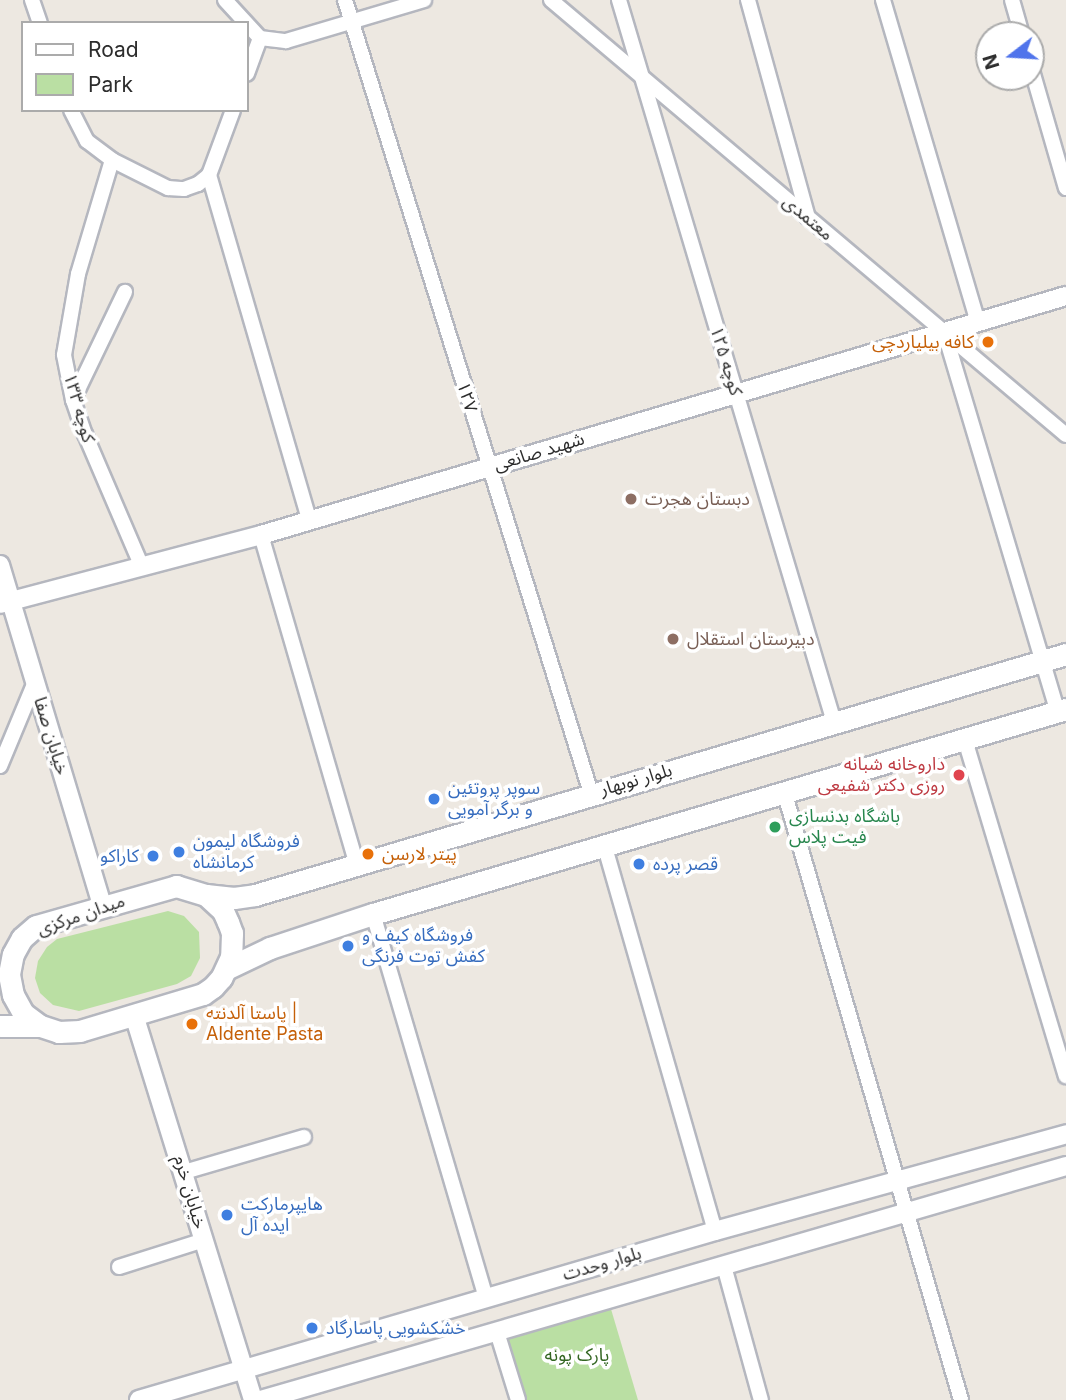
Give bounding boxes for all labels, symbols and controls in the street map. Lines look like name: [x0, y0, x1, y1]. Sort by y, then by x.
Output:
legend: [21, 21, 248, 112]
north arrow: [975, 21, 1045, 91]
text: Road: [88, 37, 139, 62]
text: N: [978, 51, 1004, 72]
text: Park: [88, 72, 133, 97]
street label: معتمدی: [778, 191, 838, 245]
street label: کوچه ۱۲۵: [705, 324, 747, 398]
place label: کافه بیلیاردچی: [872, 331, 974, 353]
marker: کافه بیلیاردچی: [980, 334, 996, 350]
street label: کوچه ۱۳۳: [59, 371, 99, 445]
street label: ۱۲۷: [452, 379, 482, 415]
street label: شهید صانعی: [491, 428, 587, 476]
place label: دبستان هجرت: [645, 488, 750, 510]
marker: دبستان هجرت: [623, 491, 639, 507]
place label: دبیرستان استقلال: [687, 628, 814, 650]
marker: دبیرستان استقلال: [665, 631, 681, 647]
street label: خیابان صفا: [29, 694, 73, 778]
place label: داروخانه شبانه روزی دکتر شفیعی: [818, 754, 945, 796]
street label: بلوار نوبهار: [598, 759, 674, 801]
marker: داروخانه شبانه روزی دکتر شفیعی: [951, 767, 967, 783]
place label: سوپر پروتئین و برگر آمویی: [448, 778, 540, 820]
marker: سوپر پروتئین و برگر آمویی: [426, 791, 442, 807]
place label: باشگاه بدنسازی فیت پلاس: [789, 806, 900, 848]
marker: باشگاه بدنسازی فیت پلاس: [767, 819, 783, 835]
place label: فروشگاه لیمون کرمانشاه: [193, 831, 300, 874]
place label: پیتر لارسن: [382, 843, 457, 865]
marker: فروشگاه لیمون کرمانشاه: [171, 844, 187, 860]
place label: کاراکو: [100, 845, 139, 867]
marker: پیتر لارسن: [360, 846, 376, 862]
marker: کاراکو: [145, 848, 161, 864]
place label: قصر پرده: [653, 853, 718, 875]
marker: قصر پرده: [631, 856, 647, 872]
street label: میدان مرکزی: [34, 890, 128, 940]
place label: فروشگاه کیف و کفش توت فرنگی: [362, 925, 485, 968]
marker: فروشگاه کیف و کفش توت فرنگی: [340, 938, 356, 954]
place label: پاستا آلدنته | Aldente Pasta: [206, 1003, 323, 1046]
marker: پاستا آلدنته | Aldente Pasta: [184, 1016, 200, 1032]
street label: خیابان خرم: [169, 1153, 211, 1231]
place label: هایپرمارکت ایده آل: [241, 1194, 323, 1236]
marker: هایپرمارکت ایده آل: [219, 1207, 235, 1223]
street label: بلوار وحدت: [560, 1242, 644, 1286]
place label: خشکشویی پاسارگاد: [326, 1317, 466, 1339]
marker: خشکشویی پاسارگاد: [304, 1320, 320, 1336]
park label: پارک پونه: [545, 1344, 609, 1366]

